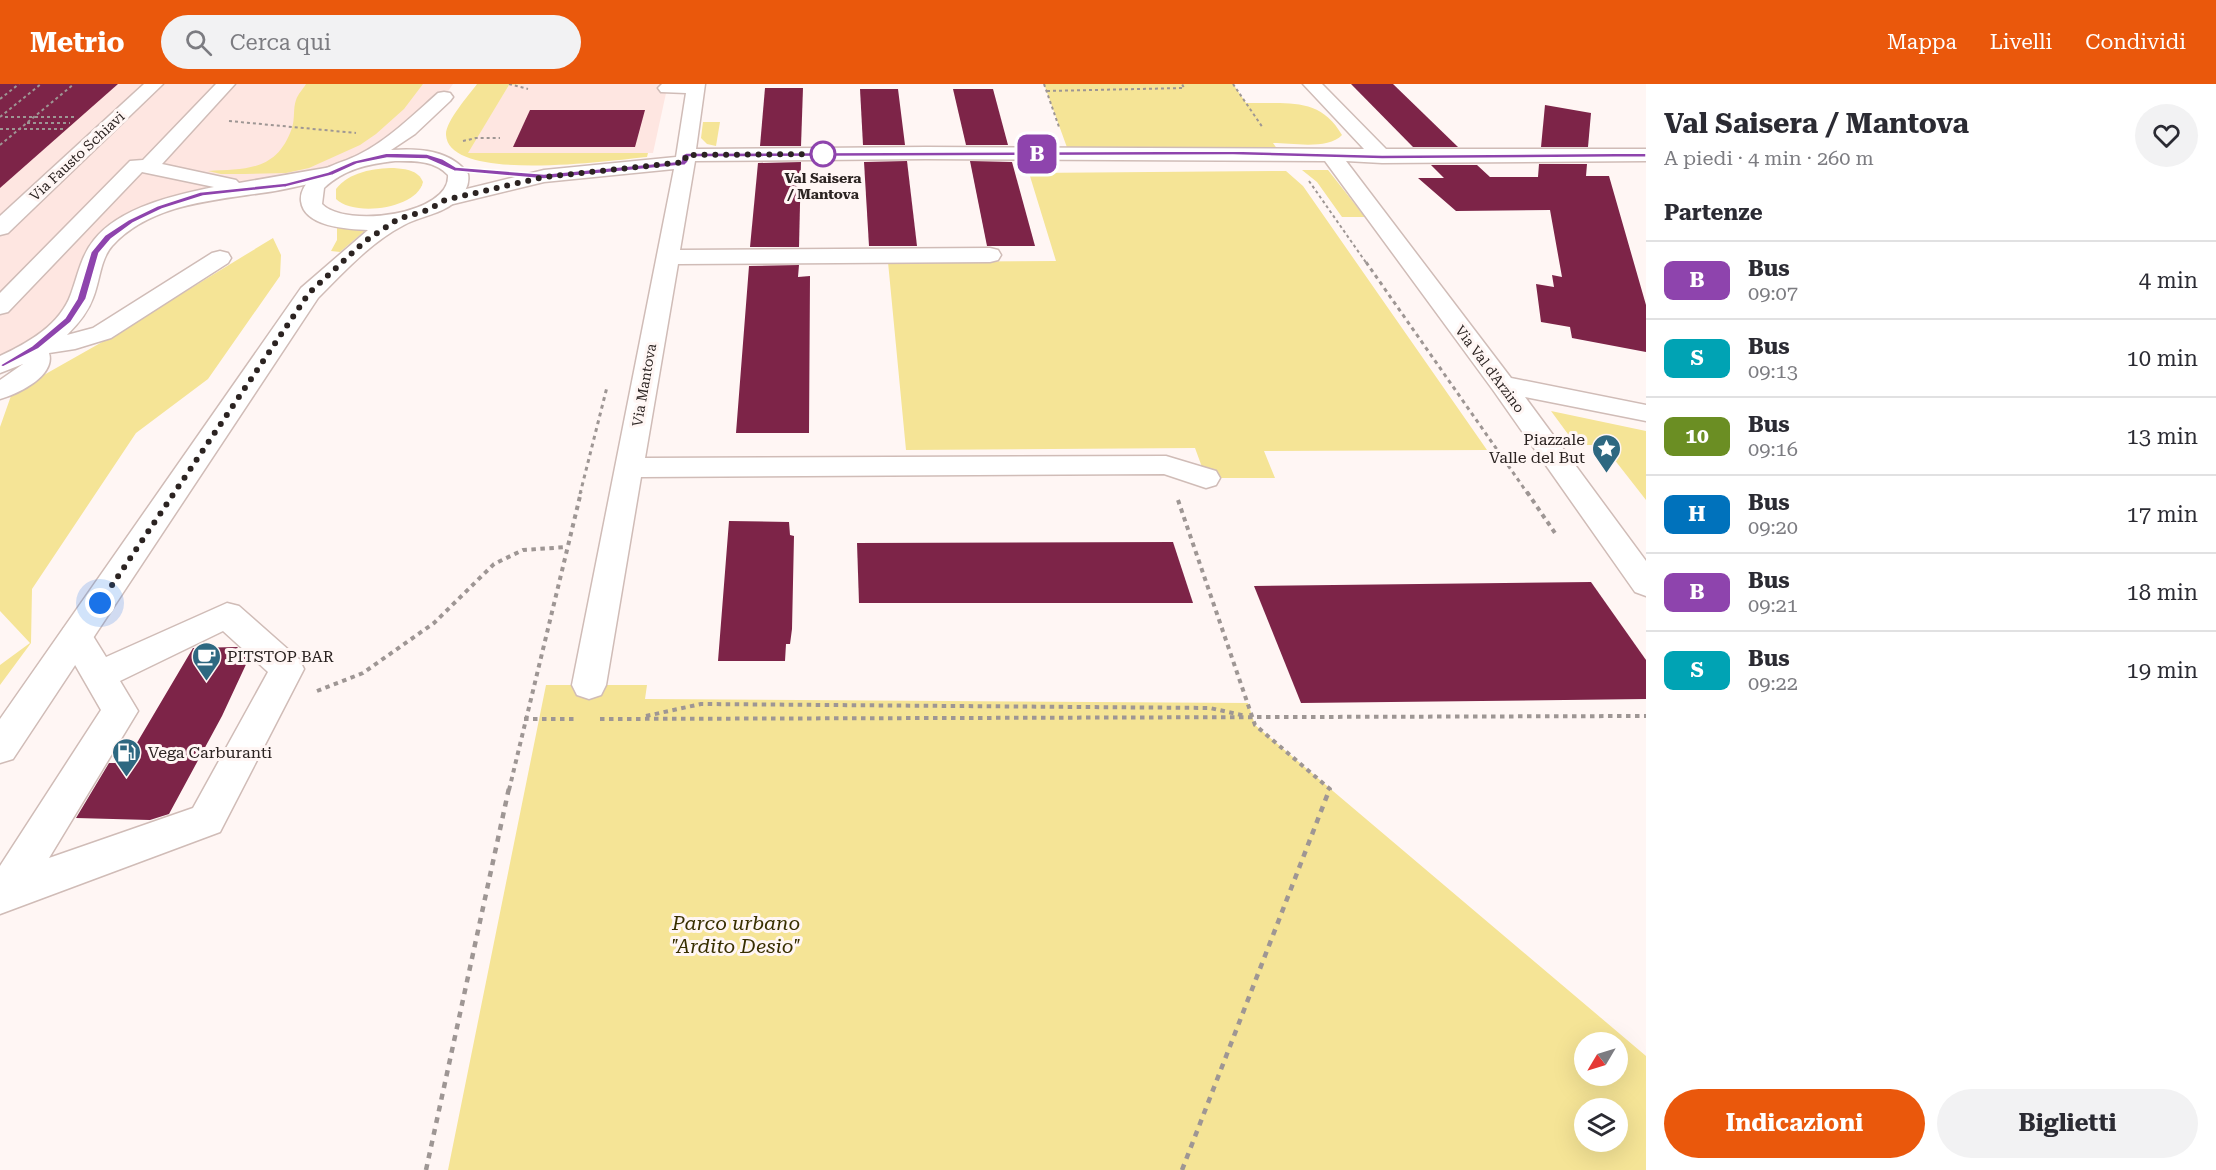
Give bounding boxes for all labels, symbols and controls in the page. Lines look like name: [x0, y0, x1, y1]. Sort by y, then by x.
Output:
search box: [161, 15, 581, 69]
text: Metrio: [30, 26, 125, 59]
icon: search: [182, 26, 215, 59]
text: Cerca qui: [230, 30, 331, 55]
text: Mappa: [1887, 30, 1957, 54]
text: Livelli: [1990, 30, 2052, 54]
text: Condividi: [2085, 30, 2186, 54]
button: heart: [2135, 104, 2198, 167]
text: Val Saisera / Mantova: [1664, 107, 1969, 140]
street label: Via Fausto Schiavi: [26, 108, 128, 204]
line badge: B: [1018, 134, 1056, 174]
marker: Val Saisera / Mantova: [810, 141, 836, 167]
text: B: [1029, 142, 1045, 166]
text: A piedi · 4 min · 260 m: [1664, 146, 1874, 170]
place label: Val Saisera / Mantova: [784, 170, 862, 202]
text: Partenze: [1664, 200, 1763, 225]
text: Bus: [1748, 256, 1790, 281]
text: B: [1689, 268, 1705, 292]
text: 4 min: [2139, 268, 2198, 293]
text: 09:07: [1748, 281, 1798, 305]
street label: Via Val d'Arzino: [1452, 322, 1528, 416]
text: Bus: [1748, 334, 1790, 359]
street label: Via Mantova: [629, 342, 659, 428]
text: S: [1690, 346, 1704, 370]
text: 10 min: [2127, 346, 2198, 371]
text: 09:13: [1748, 359, 1798, 383]
text: Bus: [1748, 412, 1790, 437]
text: 10: [1685, 424, 1709, 448]
text: 13 min: [2127, 424, 2198, 449]
place label: Piazzale Valle del But: [1489, 430, 1585, 467]
place icon: Piazzale Valle del But: [1590, 432, 1622, 474]
text: 09:16: [1748, 437, 1798, 461]
text: Bus: [1748, 490, 1790, 515]
text: H: [1688, 502, 1706, 526]
text: 17 min: [2127, 502, 2198, 527]
text: 09:20: [1748, 515, 1798, 539]
text: Bus: [1748, 568, 1790, 593]
text: B: [1689, 580, 1705, 604]
text: 18 min: [2127, 580, 2198, 605]
your location: [85, 588, 115, 618]
text: 09:21: [1748, 593, 1798, 617]
cafe icon: PITSTOP BAR: [190, 640, 222, 682]
text: Bus: [1748, 646, 1790, 671]
place label: PITSTOP BAR: [227, 647, 334, 666]
text: S: [1690, 658, 1704, 682]
text: 19 min: [2127, 658, 2198, 683]
text: 09:22: [1748, 671, 1798, 695]
fuel station icon: Vega Carburanti: [111, 736, 143, 778]
place label: Vega Carburanti: [148, 743, 272, 762]
park label: Parco urbano "Ardito Desio": [671, 911, 801, 958]
north arrow: [1574, 1032, 1628, 1086]
map controls: [1574, 1032, 1628, 1152]
button: Indicazioni: [1664, 1089, 1925, 1158]
button: Biglietti: [1937, 1089, 2198, 1158]
button: layers: [1574, 1098, 1628, 1152]

